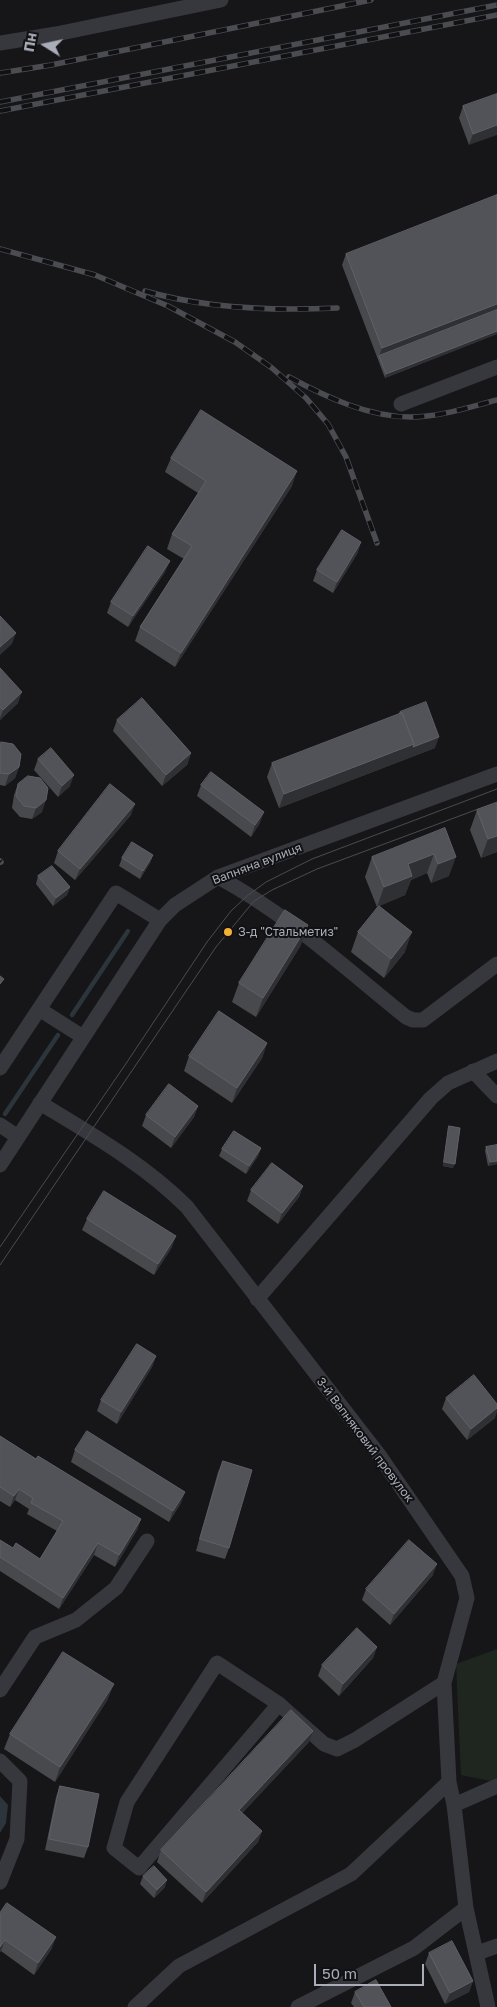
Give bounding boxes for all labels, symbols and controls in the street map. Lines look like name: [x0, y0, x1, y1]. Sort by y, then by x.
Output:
north arrow: [20, 20, 70, 70]
text: Пн: [20, 31, 40, 53]
street label: Вапняна вулиця: [210, 840, 304, 888]
place label: З-д "Стальметиз": [238, 925, 338, 939]
marker: З-д "Стальметиз": [222, 926, 234, 938]
street label: 3-й Вапняковий провулок: [313, 1375, 417, 1505]
scale bar: [317, 1954, 427, 1986]
text: 50 m: [322, 1964, 357, 1982]

